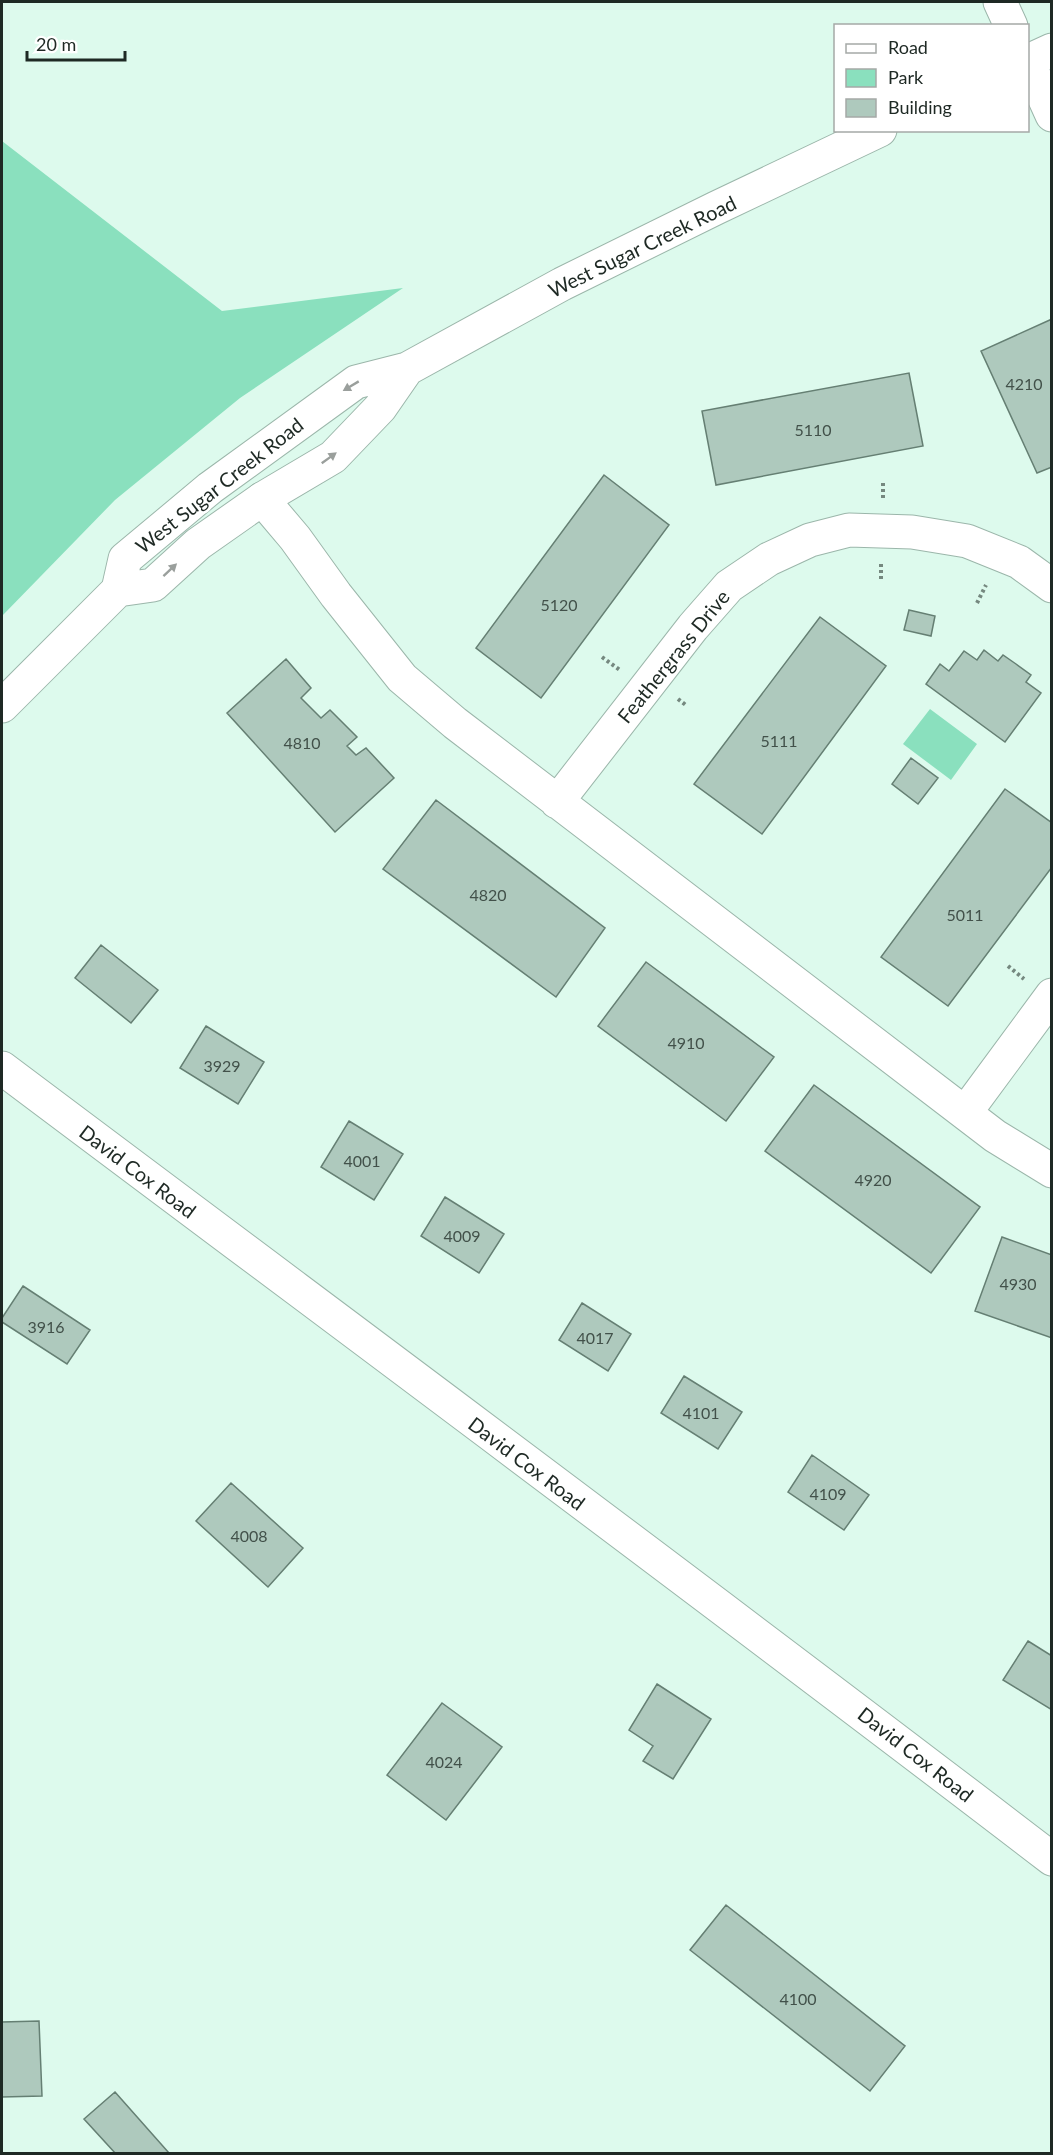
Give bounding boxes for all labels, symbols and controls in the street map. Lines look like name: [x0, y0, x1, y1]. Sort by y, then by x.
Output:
scale bar: [27, 24, 124, 62]
legend: [834, 24, 1029, 132]
text: 20 m: [36, 33, 76, 55]
text: Road: [888, 36, 928, 58]
text: Park: [888, 66, 924, 88]
text: Building: [888, 96, 952, 118]
street label: West Sugar Creek Road: [544, 190, 740, 302]
house number: 4210: [1005, 374, 1043, 393]
one-way arrow: [342, 381, 359, 391]
street label: West Sugar Creek Road: [130, 412, 308, 558]
house number: 5110: [794, 420, 832, 439]
one-way arrow: [321, 452, 337, 464]
one-way arrow: [163, 563, 177, 577]
street label: Feathergrass Drive: [612, 585, 734, 727]
house number: 5120: [540, 595, 578, 614]
house number: 5111: [760, 731, 798, 750]
house number: 4810: [283, 733, 321, 752]
house number: 4820: [469, 885, 507, 904]
house number: 5011: [946, 905, 984, 924]
house number: 4910: [667, 1033, 705, 1052]
house number: 3929: [203, 1056, 241, 1075]
street label: David Cox Road: [75, 1119, 201, 1223]
house number: 4001: [343, 1151, 381, 1170]
house number: 4920: [854, 1170, 892, 1189]
house number: 4009: [443, 1226, 481, 1245]
house number: 4930: [999, 1274, 1037, 1293]
house number: 3916: [27, 1317, 65, 1336]
house number: 4017: [576, 1328, 614, 1347]
house number: 4101: [682, 1403, 720, 1422]
street label: David Cox Road: [464, 1411, 590, 1515]
house number: 4109: [809, 1484, 847, 1503]
house number: 4008: [230, 1526, 268, 1545]
street label: David Cox Road: [854, 1702, 978, 1806]
house number: 4024: [425, 1752, 463, 1771]
house number: 4100: [779, 1989, 817, 2008]

